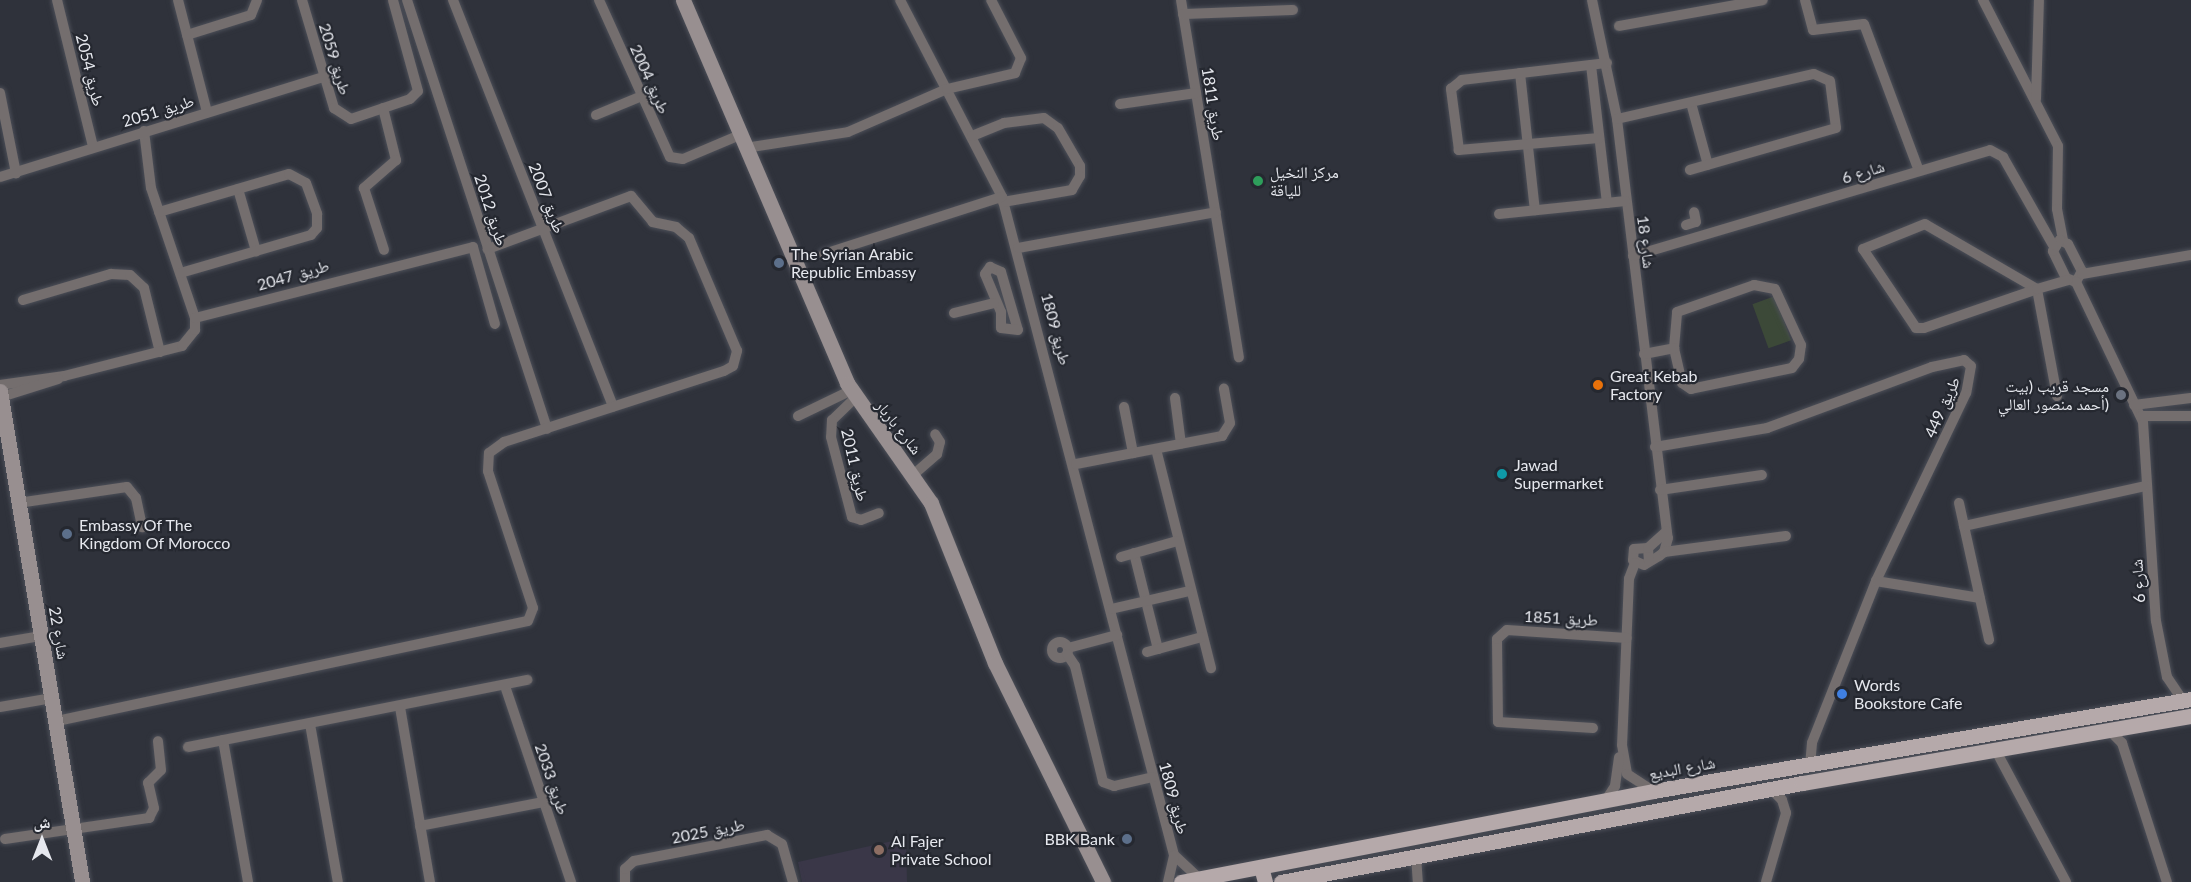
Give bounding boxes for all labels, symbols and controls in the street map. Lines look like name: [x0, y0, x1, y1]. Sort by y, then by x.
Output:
street label: طريق 2059: [315, 21, 355, 97]
street label: طريق 2054: [72, 32, 108, 108]
street label: طريق 2004: [626, 41, 674, 117]
street label: طريق 1811: [1198, 66, 1228, 142]
street label: طريق 2051: [120, 91, 196, 131]
street label: شارع 6: [1839, 156, 1887, 188]
street label: طريق 2007: [525, 160, 569, 236]
place label: مركز النخيل للياقة: [1270, 162, 1339, 200]
street label: طريق 2012: [470, 172, 512, 248]
marker: مركز النخيل للياقة: [1251, 174, 1265, 188]
street label: شارع 18: [1633, 214, 1659, 270]
place label: The Syrian Arabic Republic Embassy: [791, 244, 916, 282]
street label: طريق 2047: [255, 256, 331, 294]
marker: The Syrian Arabic Republic Embassy: [772, 256, 786, 270]
street label: طريق 1809: [1037, 291, 1075, 367]
place label: Great Kebab Factory: [1610, 366, 1697, 404]
street label: طريق 449: [1920, 374, 1964, 440]
place label: مسجد قريب (بيت أحمد منصور العالي): [1998, 376, 2109, 414]
marker: Great Kebab Factory: [1591, 378, 1605, 392]
marker: مسجد قريب (بيت أحمد منصور العالي): [2114, 388, 2128, 402]
street label: شارع باربار: [872, 396, 926, 458]
street label: طريق 2011: [837, 427, 873, 503]
place label: Jawad Supermarket: [1514, 455, 1603, 493]
marker: Jawad Supermarket: [1495, 467, 1509, 481]
place label: Embassy Of The Kingdom Of Morocco: [79, 515, 231, 553]
marker: Embassy Of The Kingdom Of Morocco: [60, 527, 74, 541]
street label: شارع 6: [2127, 558, 2149, 604]
street label: شارع 22: [45, 605, 73, 661]
street label: طريق 1851: [1524, 606, 1598, 630]
place label: Words Bookstore Cafe: [1854, 675, 1963, 713]
marker: Words Bookstore Cafe: [1835, 687, 1849, 701]
street label: طريق 2033: [531, 741, 573, 817]
street label: شارع البديع: [1647, 753, 1717, 783]
street label: طريق 1809: [1155, 760, 1193, 836]
north arrow: [12, 810, 72, 870]
text: ش: [34, 812, 50, 831]
street label: طريق 2025: [670, 815, 746, 847]
place label: BBK Bank: [1044, 829, 1115, 849]
place label: Al Fajer Private School: [891, 831, 991, 869]
marker: BBK Bank: [1120, 832, 1134, 846]
marker: Al Fajer Private School: [872, 843, 886, 857]

